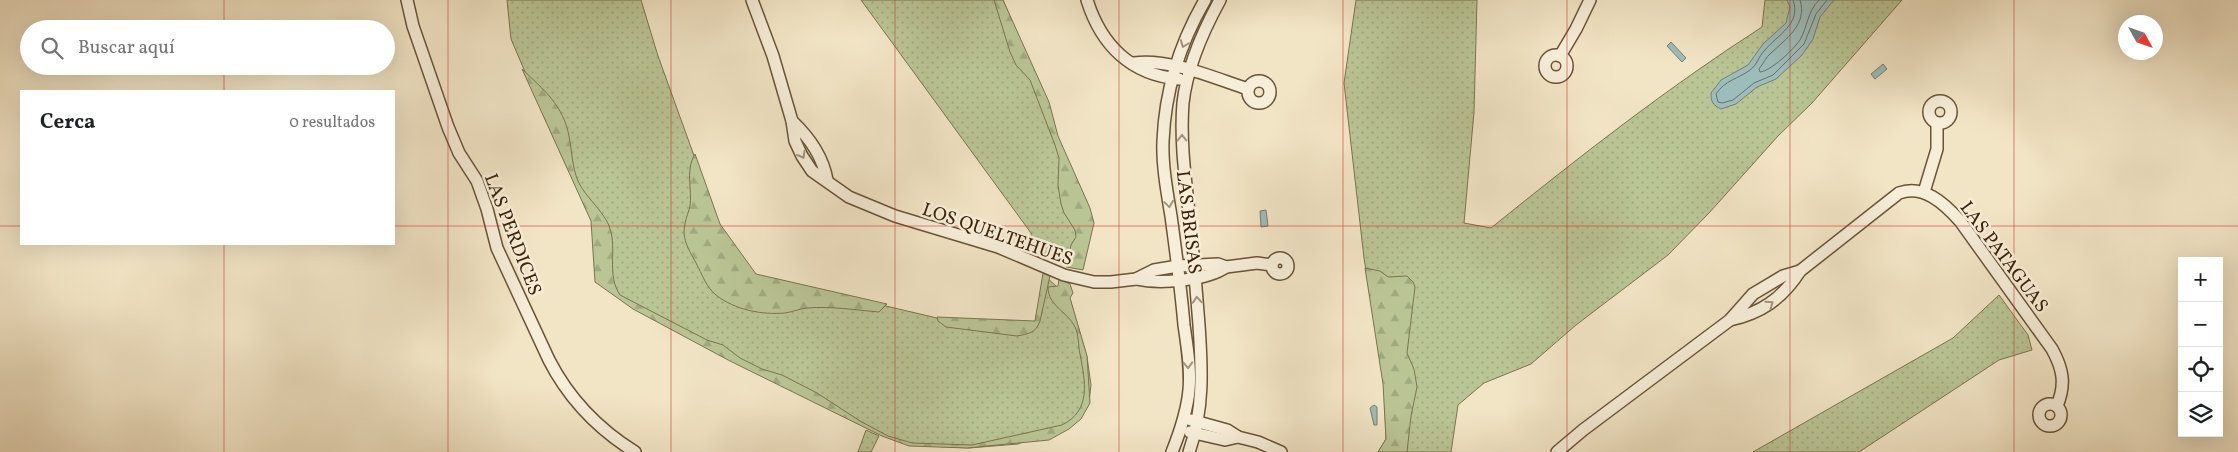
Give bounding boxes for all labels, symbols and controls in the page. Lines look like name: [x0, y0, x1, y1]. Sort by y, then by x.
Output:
north arrow: [2118, 15, 2163, 60]
search box: [20, 20, 395, 75]
icon: search: [38, 34, 66, 62]
text: Buscar aquí: [78, 35, 175, 61]
one-way arrow: [1180, 39, 1190, 48]
text: Cerca: [40, 108, 95, 137]
text: 0 resultados: [289, 112, 375, 134]
one-way arrow: [1177, 134, 1187, 142]
one-way arrow: [796, 150, 806, 159]
street label: LAS BRISAS: [1169, 169, 1207, 276]
street label: LAS PERDICES: [477, 170, 547, 299]
street label: LAS PATAGUAS: [1953, 196, 2054, 318]
street label: LOS QUELTEHUES: [918, 197, 1076, 273]
one-way arrow: [1163, 200, 1174, 208]
map controls: [2178, 257, 2223, 437]
button: +: [2178, 257, 2223, 302]
one-way arrow: [1191, 296, 1202, 304]
one-way arrow: [1765, 301, 1774, 310]
button: −: [2178, 302, 2223, 347]
button: locate: [2178, 347, 2223, 392]
one-way arrow: [1183, 362, 1193, 369]
button: layers: [2178, 392, 2223, 437]

